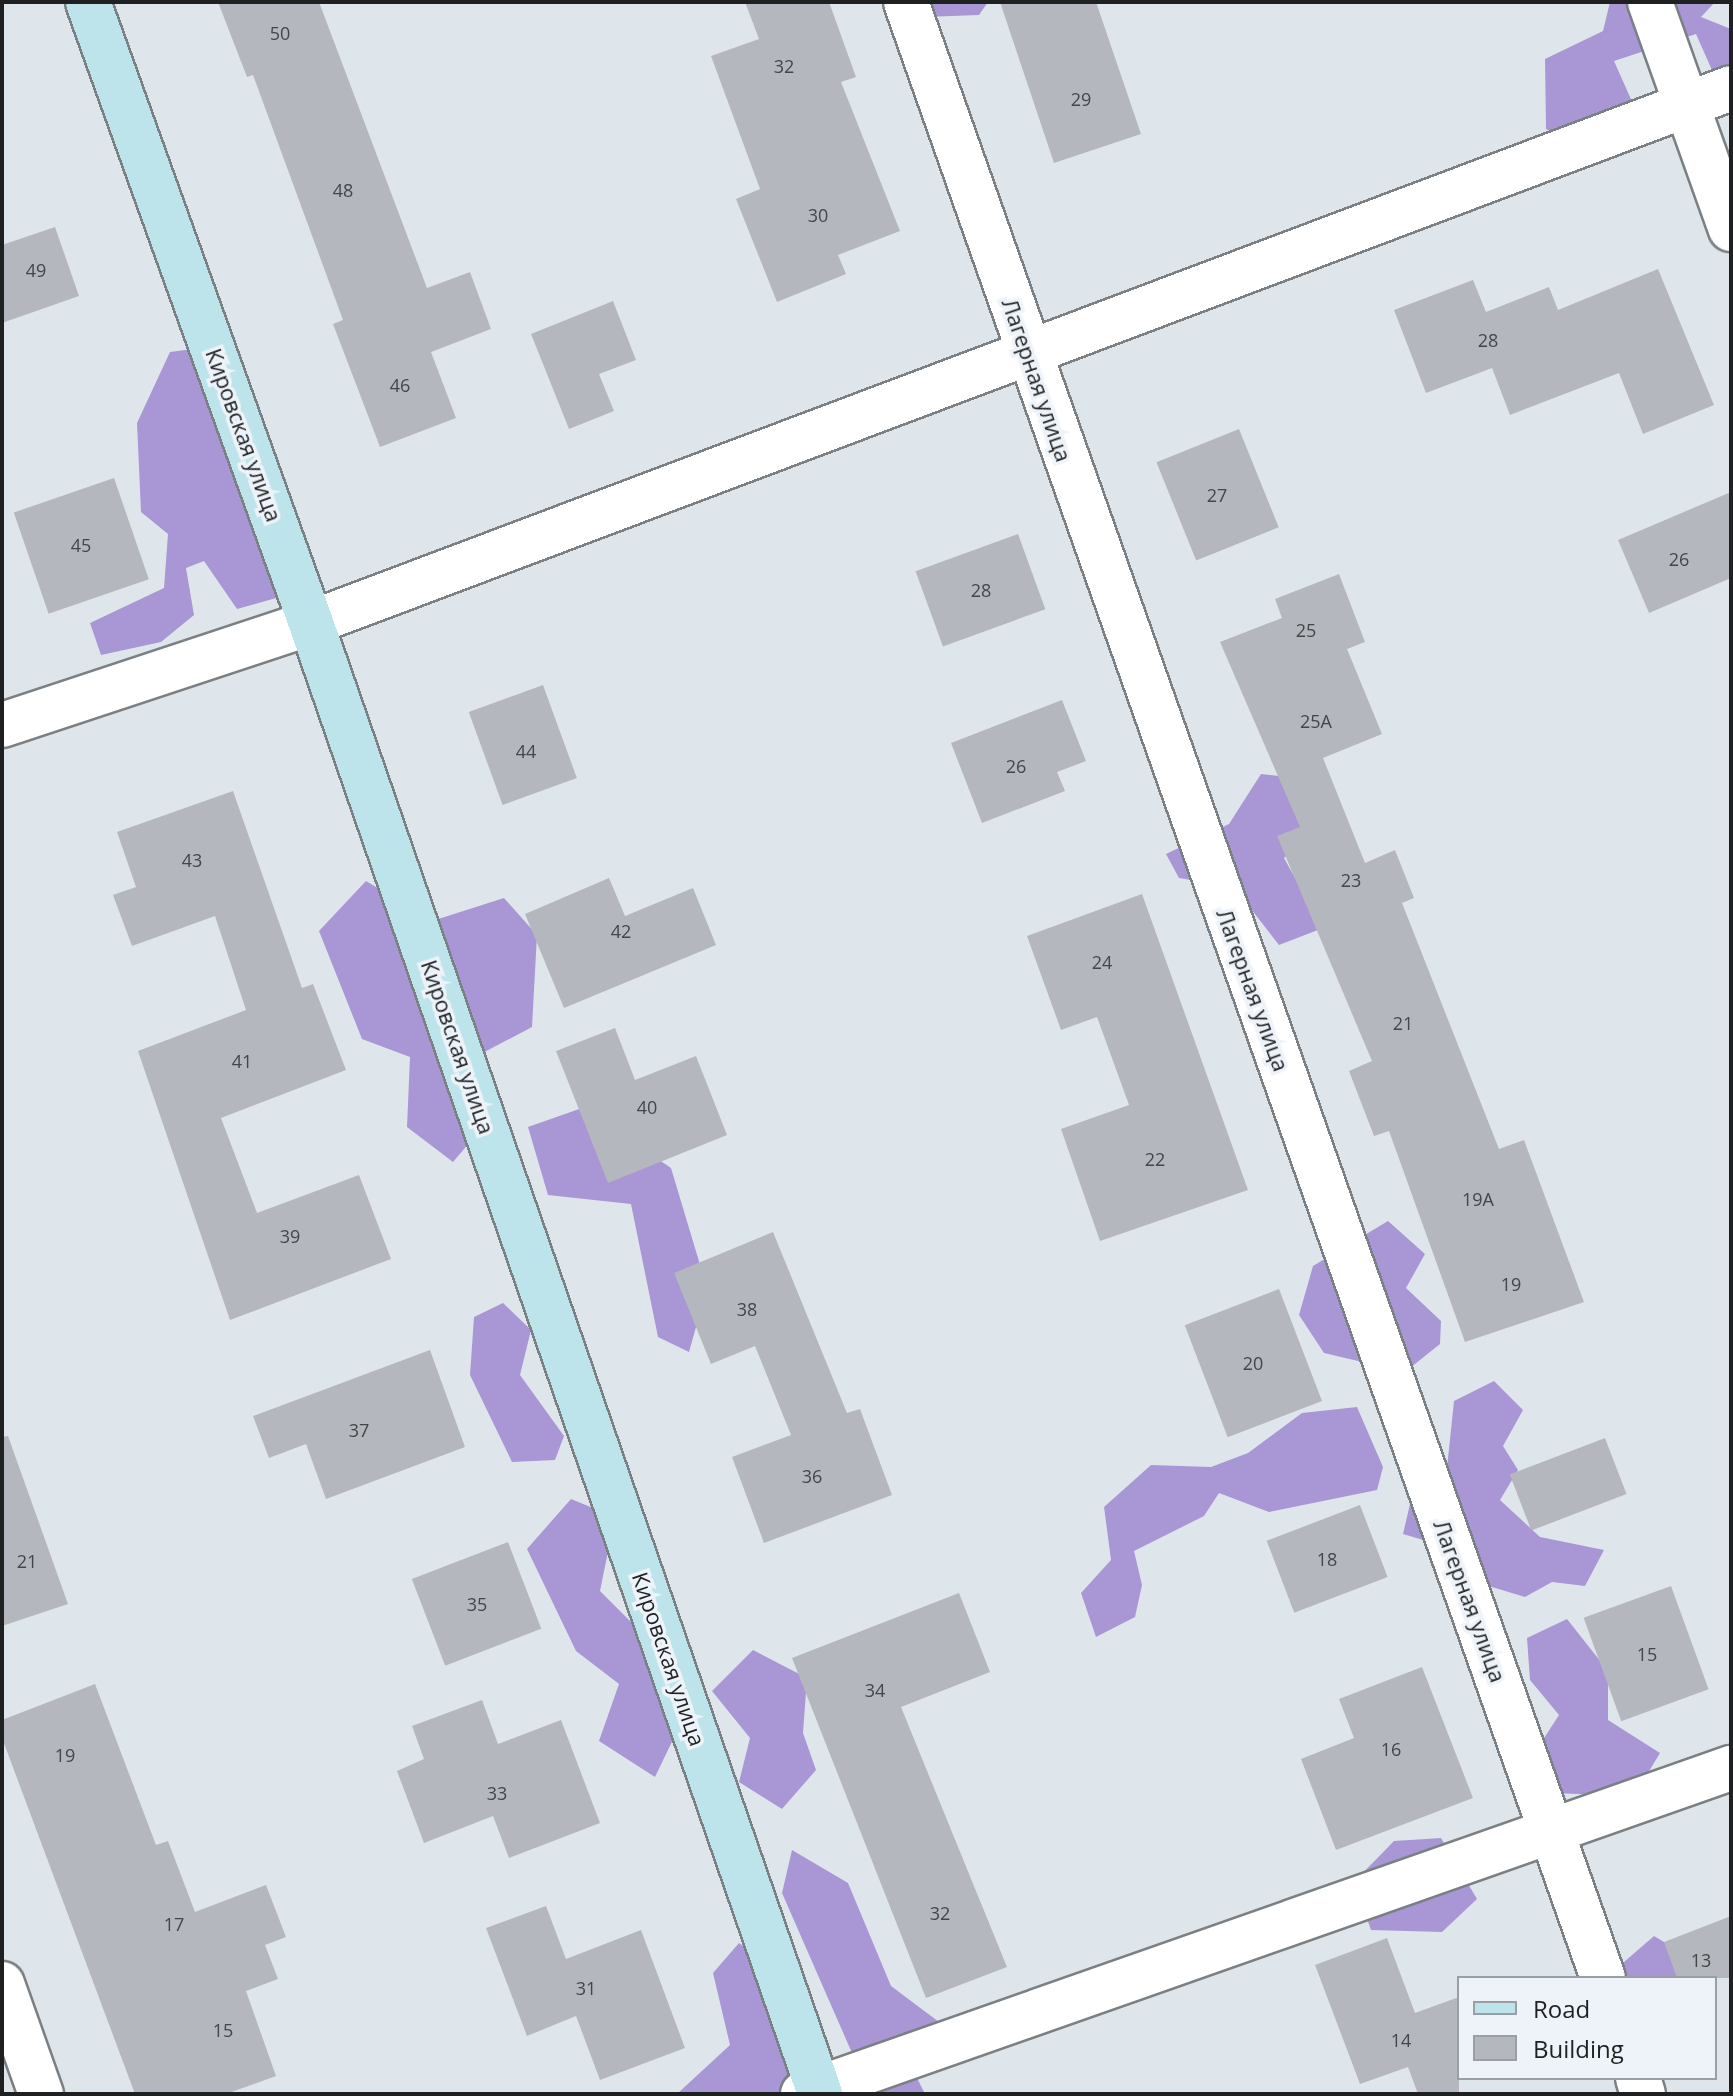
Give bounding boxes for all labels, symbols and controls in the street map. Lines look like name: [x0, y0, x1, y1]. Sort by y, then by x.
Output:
house number: 50: [270, 22, 290, 44]
house number: 32: [774, 55, 794, 77]
house number: 29: [1071, 88, 1091, 110]
house number: 48: [333, 179, 353, 201]
house number: 30: [808, 204, 828, 226]
house number: 49: [26, 259, 46, 281]
street label: Лагерная улица: [997, 295, 1077, 465]
house number: 28: [1478, 329, 1498, 351]
street label: Кировская улица: [200, 345, 288, 525]
house number: 46: [390, 374, 410, 396]
house number: 27: [1207, 484, 1227, 506]
house number: 45: [71, 534, 91, 556]
house number: 26: [1669, 548, 1689, 570]
house number: 28: [971, 579, 991, 601]
house number: 25: [1296, 619, 1316, 641]
house number: 25А: [1300, 710, 1332, 732]
house number: 44: [516, 740, 536, 762]
house number: 26: [1006, 755, 1026, 777]
house number: 43: [182, 849, 202, 871]
house number: 23: [1341, 869, 1361, 891]
street label: Лагерная улица: [1211, 905, 1295, 1075]
house number: 42: [611, 920, 631, 942]
house number: 24: [1092, 951, 1112, 973]
street label: Кировская улица: [416, 956, 500, 1138]
house number: 21: [1393, 1012, 1413, 1034]
house number: 41: [232, 1050, 252, 1072]
house number: 40: [637, 1096, 657, 1118]
house number: 22: [1145, 1148, 1165, 1170]
house number: 19А: [1462, 1188, 1494, 1210]
house number: 39: [280, 1225, 300, 1247]
house number: 19: [1501, 1273, 1521, 1295]
house number: 38: [737, 1298, 757, 1320]
house number: 20: [1243, 1352, 1263, 1374]
house number: 37: [349, 1419, 369, 1441]
house number: 36: [802, 1465, 822, 1487]
street label: Лагерная улица: [1428, 1516, 1512, 1686]
house number: 18: [1317, 1548, 1337, 1570]
house number: 21: [17, 1550, 37, 1572]
street label: Кировская улица: [627, 1568, 711, 1750]
house number: 35: [467, 1593, 487, 1615]
house number: 15: [1637, 1643, 1657, 1665]
house number: 34: [865, 1679, 885, 1701]
house number: 16: [1381, 1738, 1401, 1760]
house number: 19: [55, 1744, 75, 1766]
house number: 33: [487, 1782, 507, 1804]
house number: 32: [930, 1902, 950, 1924]
house number: 17: [164, 1913, 184, 1935]
house number: 13: [1691, 1949, 1711, 1971]
legend: [1457, 1976, 1717, 2080]
house number: 31: [576, 1977, 596, 1999]
text: Road: [1533, 1992, 1590, 2025]
house number: 15: [213, 2019, 233, 2041]
house number: 14: [1391, 2029, 1411, 2051]
text: Building: [1533, 2032, 1624, 2065]

